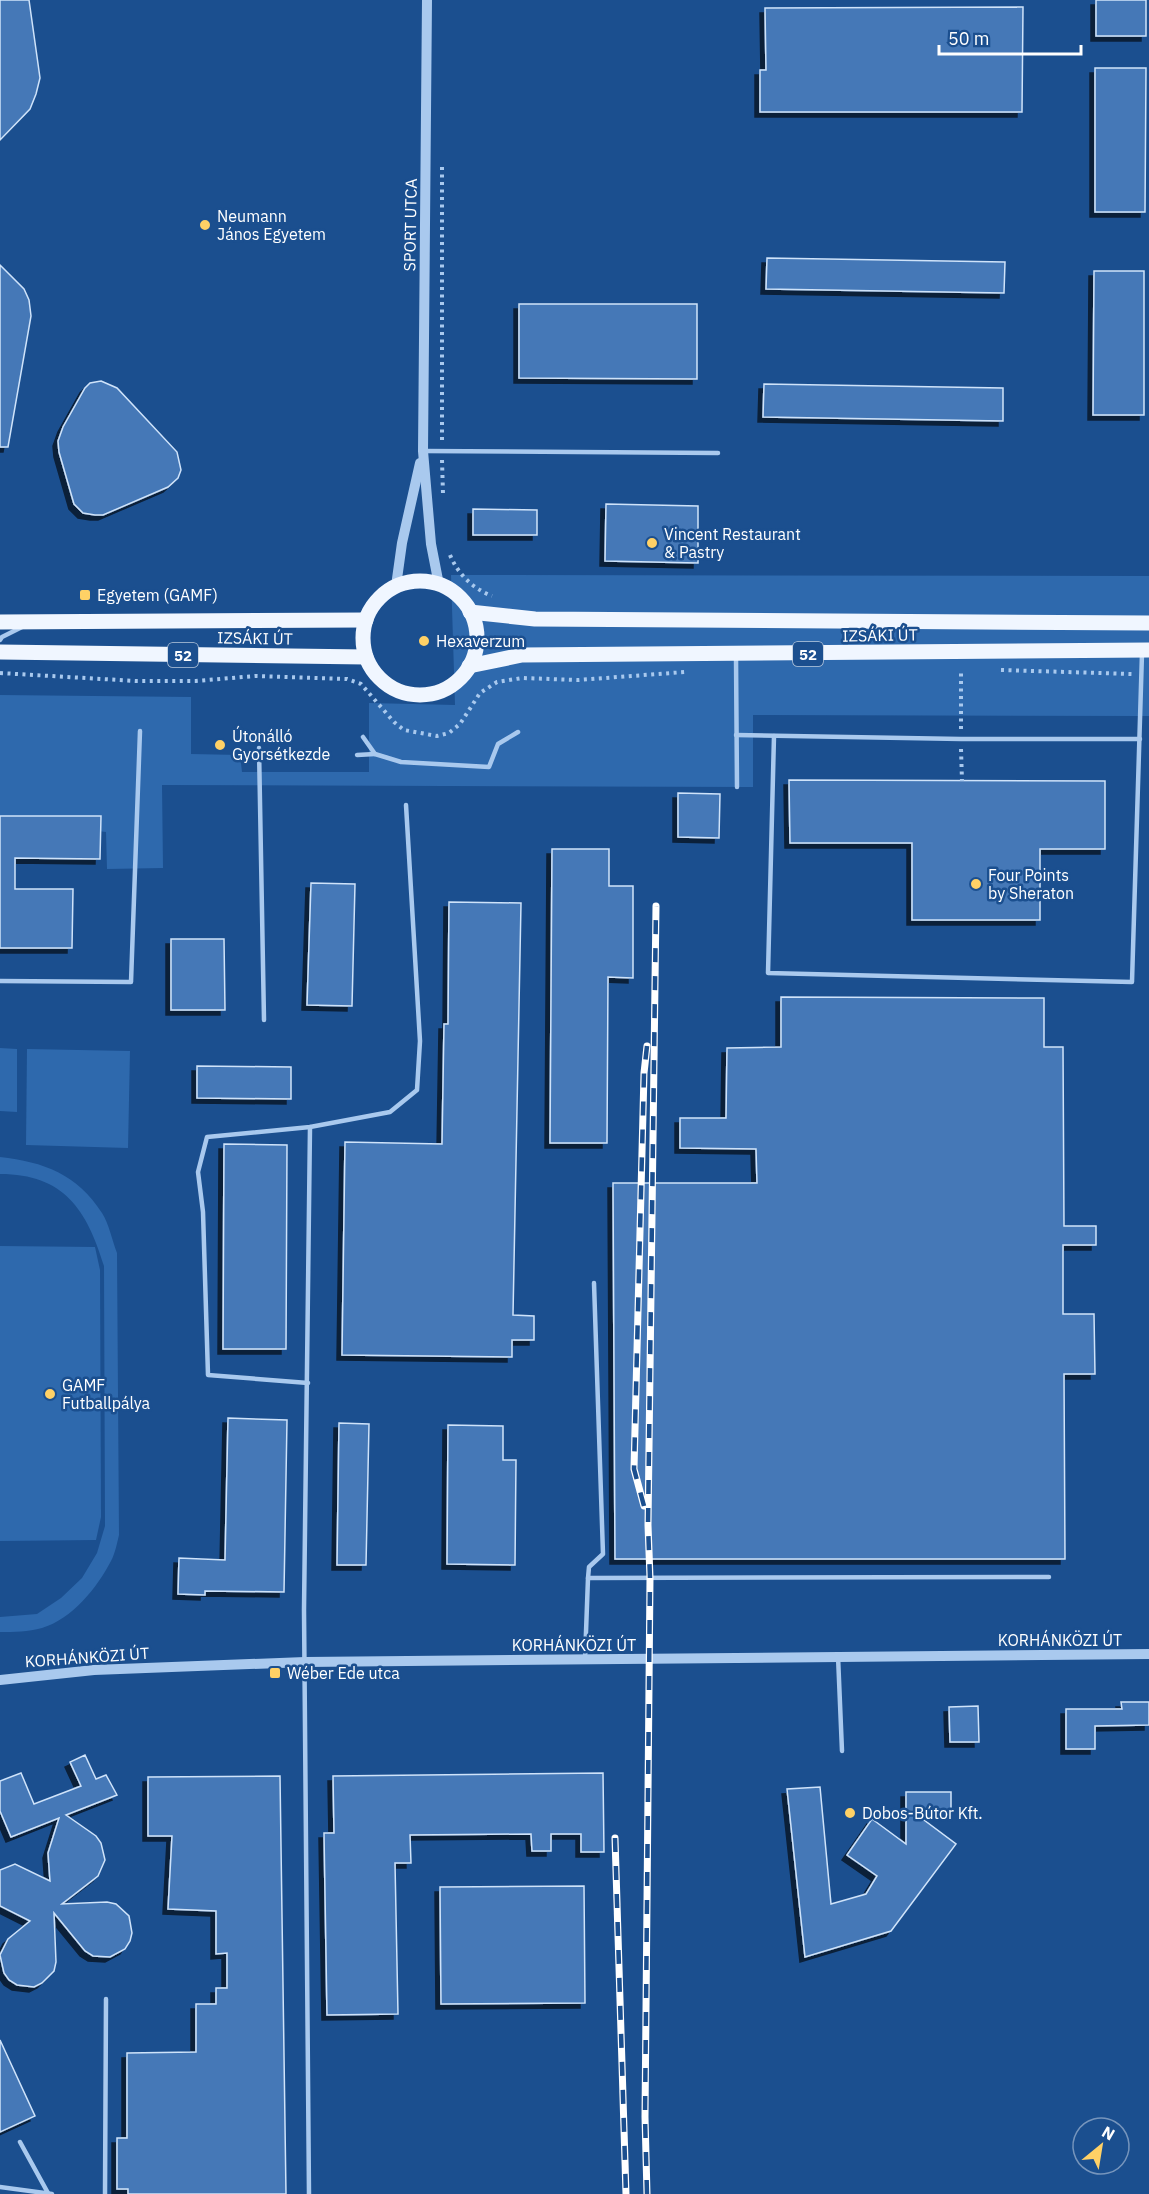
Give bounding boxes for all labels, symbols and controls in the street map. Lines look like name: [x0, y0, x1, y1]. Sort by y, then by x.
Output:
scale bar: [939, 18, 1082, 56]
text: 50 m: [948, 27, 990, 50]
street label: SPORT UTCA: [399, 178, 421, 272]
place label: Neumann János Egyetem: [217, 206, 326, 244]
marker: Neumann János Egyetem: [198, 218, 212, 232]
place label: Vincent Restaurant & Pastry: [664, 524, 801, 562]
marker: Vincent Restaurant & Pastry: [645, 536, 659, 550]
place label: Egyetem (GAMF): [97, 585, 218, 605]
marker: Egyetem (GAMF): [78, 588, 92, 602]
street label: IZSÁKI ÚT: [842, 623, 918, 646]
street label: IZSÁKI ÚT: [217, 626, 293, 649]
place label: Hexaverzum: [436, 631, 525, 651]
marker: Hexaverzum: [417, 634, 431, 648]
road number: 52: [793, 642, 823, 666]
road number: 52: [168, 643, 198, 667]
place label: Útonálló Gyorsétkezde: [232, 725, 330, 764]
marker: Útonálló Gyorsétkezde: [213, 738, 227, 752]
place label: Four Points by Sheraton: [988, 865, 1074, 903]
marker: Four Points by Sheraton: [969, 877, 983, 891]
place label: GAMF Futballpálya: [62, 1375, 150, 1413]
marker: GAMF Futballpálya: [43, 1387, 57, 1401]
street label: KORHÁNKÖZI ÚT: [998, 1629, 1122, 1650]
street label: KORHÁNKÖZI ÚT: [512, 1634, 636, 1655]
street label: KORHÁNKÖZI ÚT: [24, 1642, 150, 1671]
place label: Wéber Ede utca: [287, 1663, 400, 1683]
marker: Wéber Ede utca: [268, 1666, 282, 1680]
place label: Dobos-Bútor Kft.: [862, 1803, 983, 1823]
marker: Dobos-Bútor Kft.: [843, 1806, 857, 1820]
north arrow: [1071, 2116, 1131, 2176]
text: N: [1098, 2121, 1119, 2145]

